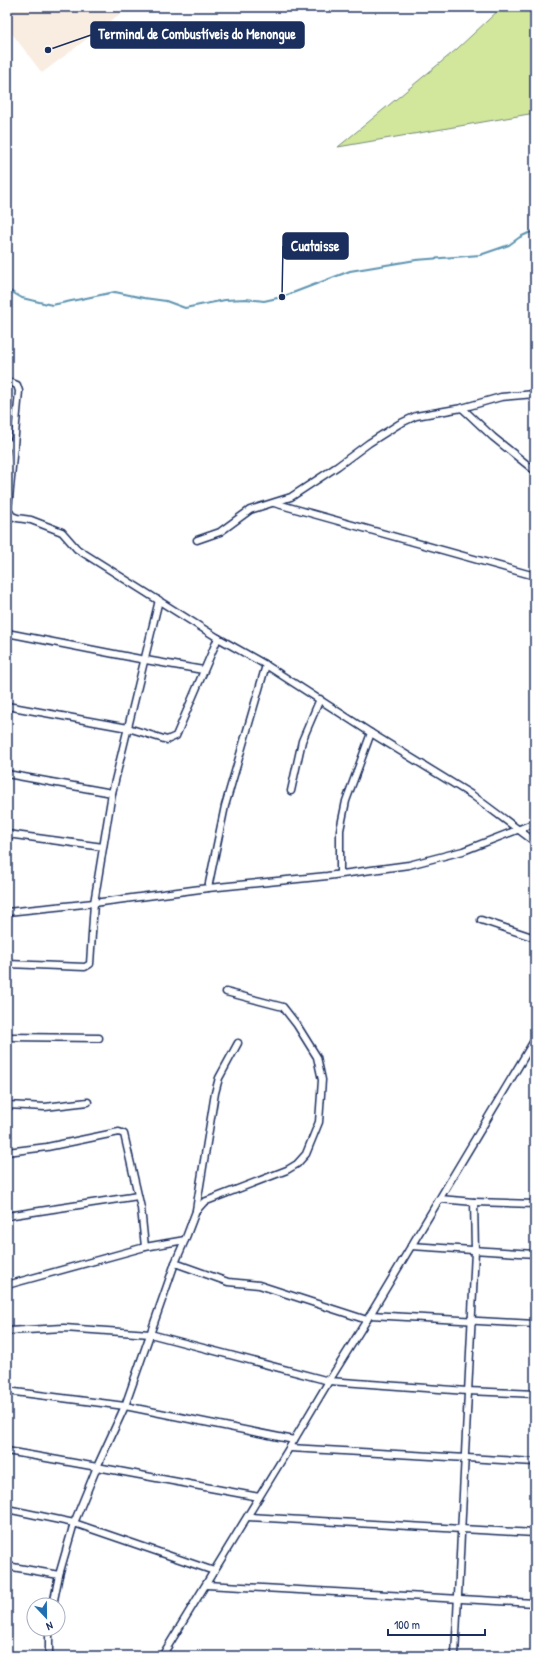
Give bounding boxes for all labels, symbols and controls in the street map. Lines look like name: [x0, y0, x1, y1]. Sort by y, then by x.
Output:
callout: Terminal de Combustíveis do Menongue: [91, 22, 304, 48]
text: Terminal de Combustíveis do Menongue: [97, 24, 296, 45]
callout: Cuataisse: [283, 233, 348, 259]
text: Cuataisse: [291, 236, 340, 255]
north arrow: [26, 1597, 66, 1637]
scale bar: [388, 1611, 485, 1637]
text: 100 m: [394, 1616, 420, 1633]
text: N: [44, 1619, 55, 1634]

